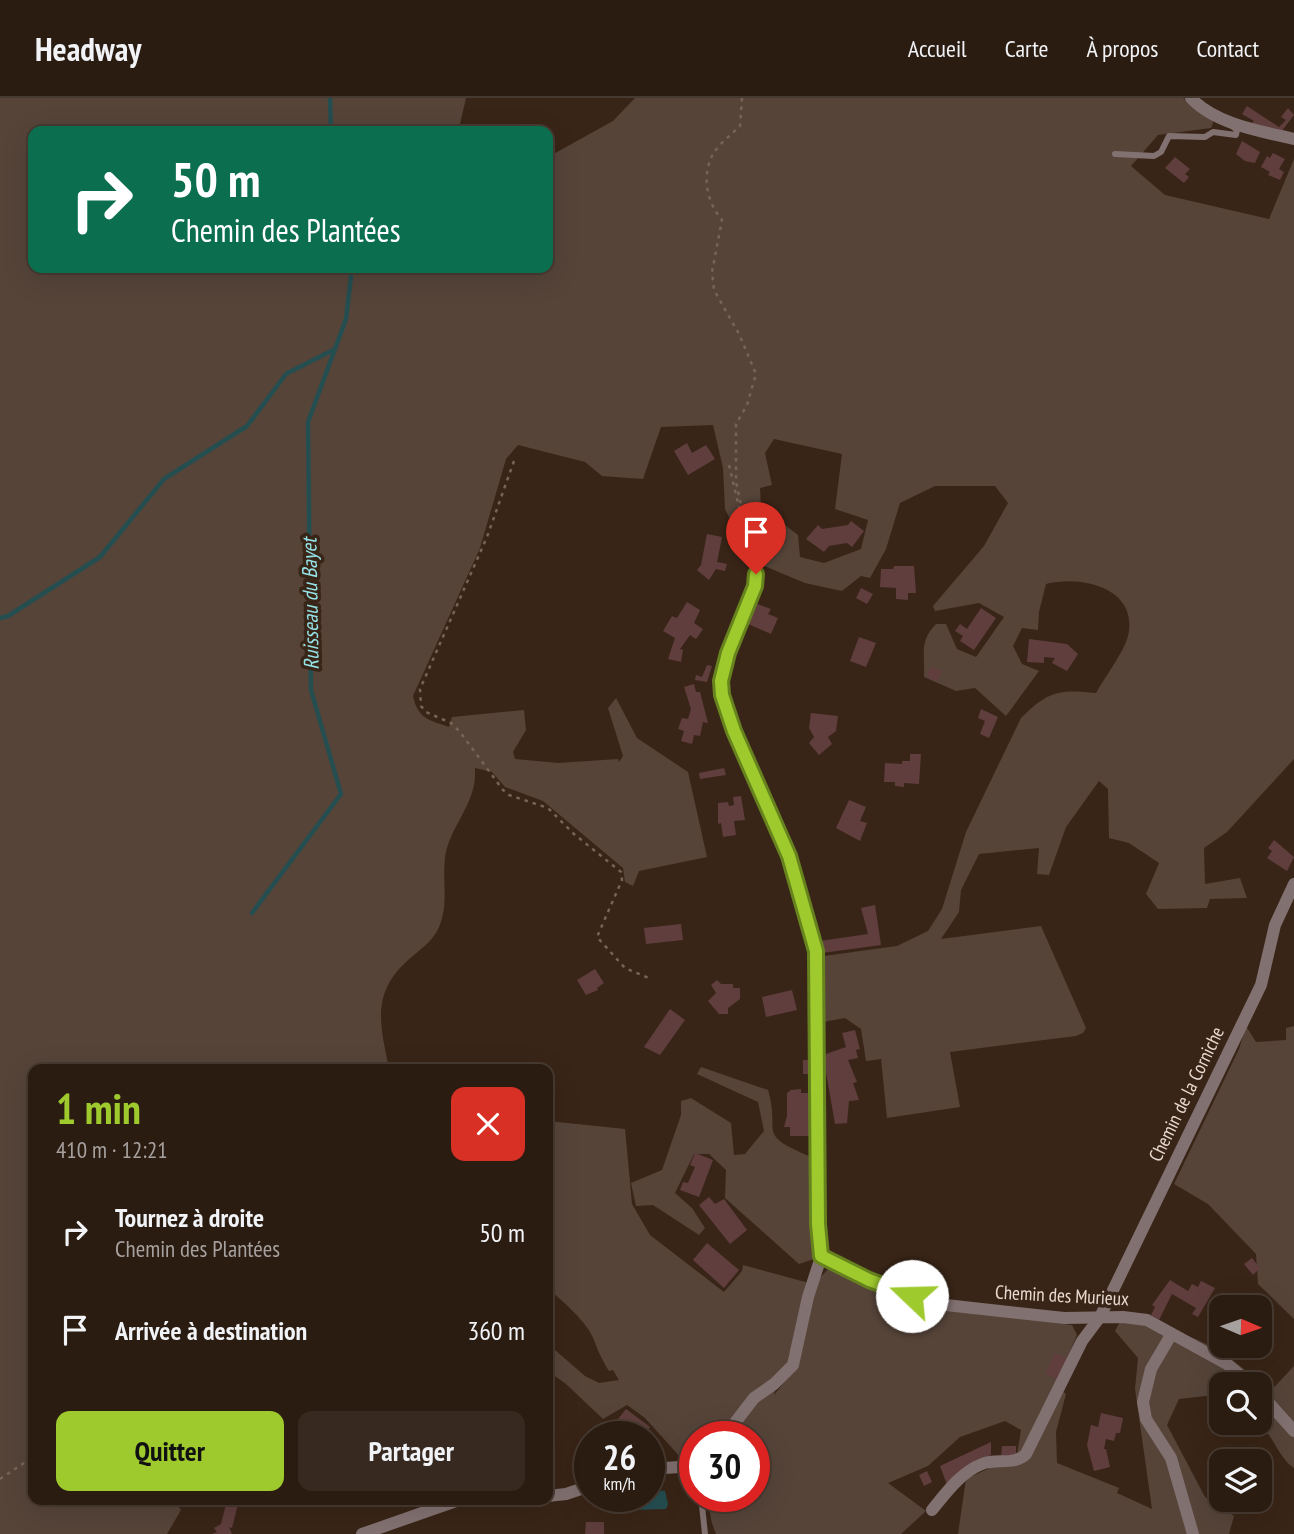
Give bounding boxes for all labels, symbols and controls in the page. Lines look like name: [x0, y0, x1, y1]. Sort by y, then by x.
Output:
text: Headway: [35, 27, 142, 70]
text: Accueil: [908, 33, 967, 64]
text: Carte: [1005, 33, 1048, 64]
text: À propos: [1086, 33, 1158, 64]
text: Contact: [1196, 33, 1259, 64]
text: 50 m: [171, 147, 260, 211]
icon: right: [56, 154, 147, 245]
text: Chemin des Plantées: [171, 209, 401, 251]
pin: [726, 502, 786, 574]
icon: arrive: [737, 513, 775, 551]
water label: Ruisseau du Bayet: [295, 536, 325, 670]
street label: Chemin de la Corniche: [1143, 1023, 1229, 1165]
text: 1 min: [56, 1081, 141, 1136]
button: close: [451, 1087, 525, 1161]
text: 410 m · 12:21: [56, 1135, 168, 1164]
text: Tournez à droite: [115, 1201, 264, 1234]
icon: right: [56, 1213, 94, 1251]
text: 50 m: [479, 1216, 525, 1249]
text: Chemin des Plantées: [115, 1234, 280, 1263]
position arrow: [875, 1259, 949, 1333]
street label: Chemin des Murieux: [995, 1280, 1130, 1310]
north arrow: [1209, 1295, 1272, 1358]
map controls: [1209, 1295, 1272, 1512]
icon: arrive: [56, 1311, 94, 1349]
text: Arrivée à destination: [115, 1314, 307, 1347]
text: 360 m: [467, 1314, 525, 1347]
button: search: [1209, 1372, 1272, 1435]
button: Quitter: [56, 1411, 284, 1491]
button: Partager: [298, 1411, 525, 1491]
speed limit sign: 30: [679, 1421, 770, 1512]
text: 26: [603, 1434, 636, 1480]
button: layers: [1209, 1449, 1272, 1512]
text: km/h: [604, 1472, 635, 1495]

